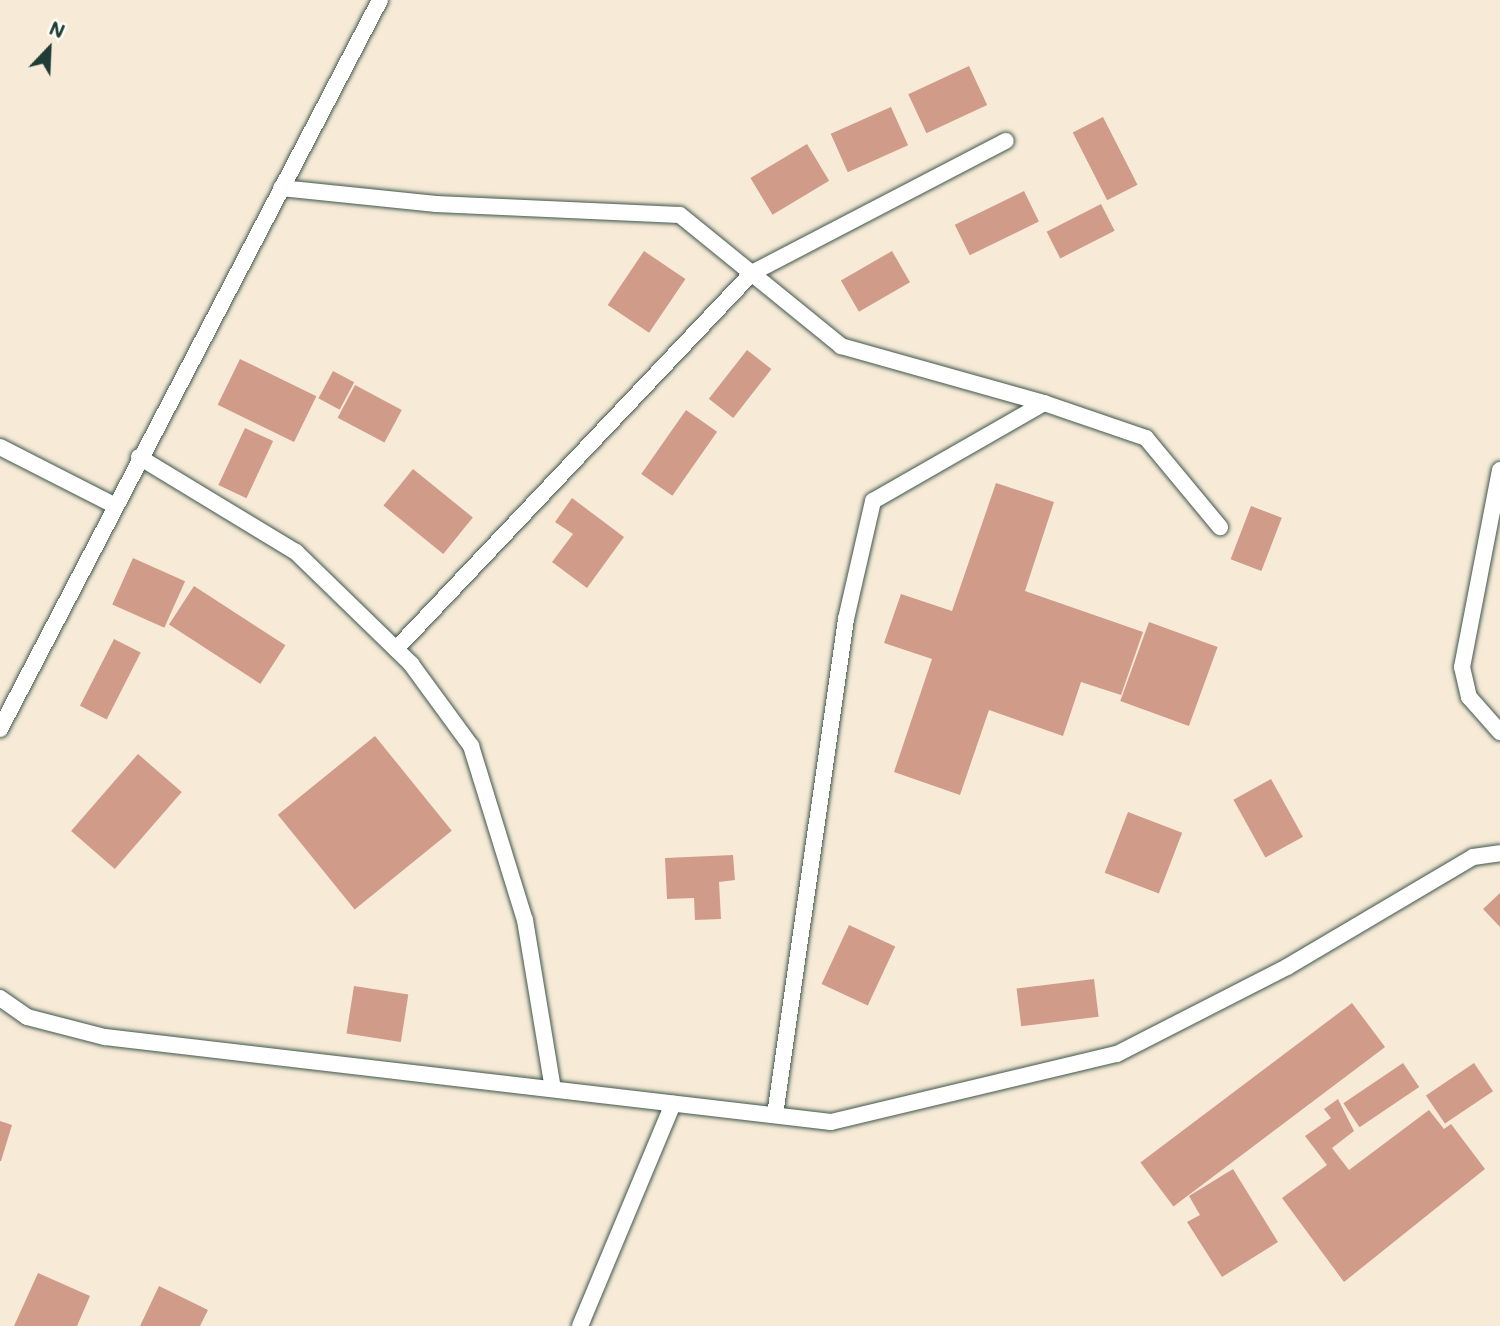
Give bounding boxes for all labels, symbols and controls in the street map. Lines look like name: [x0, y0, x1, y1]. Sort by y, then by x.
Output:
north arrow: [14, 14, 84, 84]
text: N: [46, 15, 69, 44]

